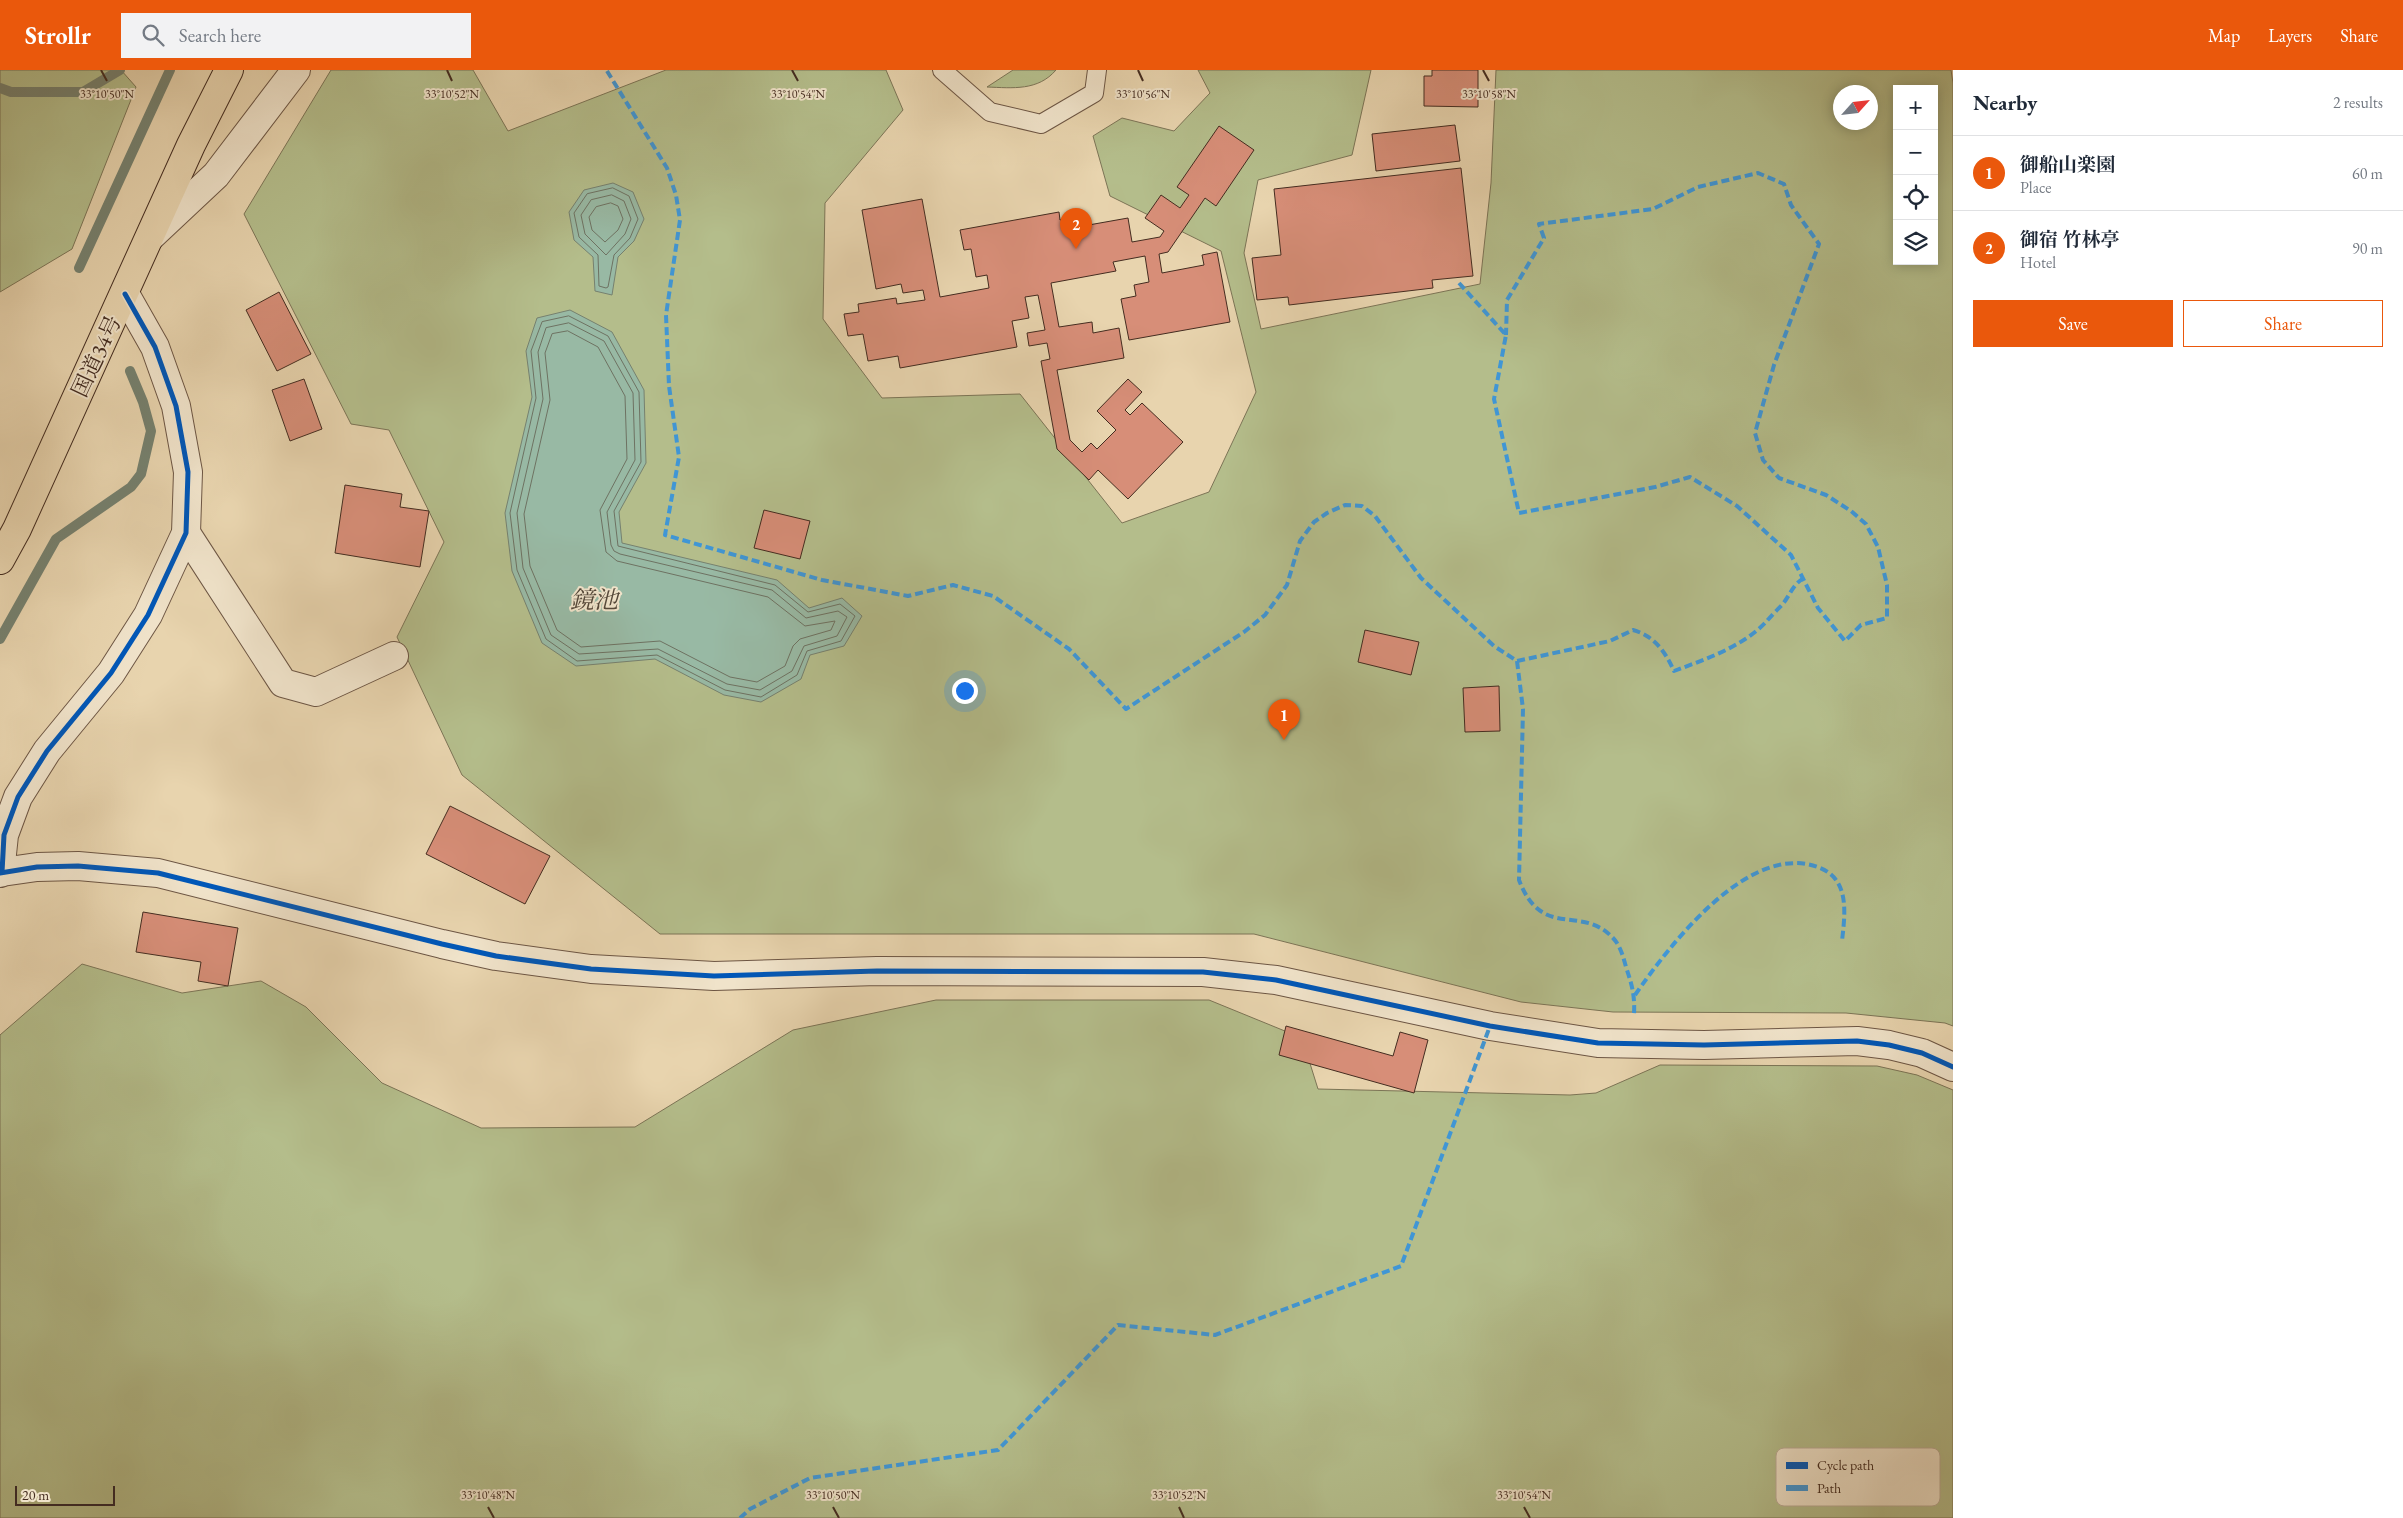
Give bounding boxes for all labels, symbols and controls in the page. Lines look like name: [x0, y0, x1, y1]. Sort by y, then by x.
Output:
search box: [121, 13, 471, 58]
text: Strollr: [25, 20, 91, 51]
icon: search: [139, 21, 167, 49]
text: Search here: [179, 23, 261, 48]
text: Map: [2208, 24, 2240, 47]
text: Layers: [2268, 24, 2312, 47]
text: Share: [2340, 24, 2378, 47]
north arrow: [1833, 85, 1878, 130]
map controls: [1893, 85, 1938, 265]
button: +: [1893, 85, 1938, 130]
text: 33°10'50"N: [80, 86, 134, 102]
text: 33°10'52"N: [425, 86, 479, 102]
text: 33°10'54"N: [771, 86, 825, 102]
text: 33°10'56"N: [1116, 86, 1170, 102]
text: 33°10'58"N: [1462, 86, 1516, 102]
text: Nearby: [1973, 89, 2037, 116]
text: 2 results: [2333, 92, 2383, 113]
button: −: [1893, 130, 1938, 175]
text: 御船山楽園: [2020, 152, 2115, 177]
text: 1: [1985, 163, 1993, 184]
text: 60 m: [2352, 163, 2383, 184]
button: locate: [1893, 175, 1938, 220]
text: Place: [2020, 177, 2052, 198]
pin: 2: [1060, 208, 1092, 249]
button: layers: [1893, 220, 1938, 265]
text: 御宿 竹林亭: [2020, 227, 2120, 252]
text: 2: [1985, 238, 1993, 259]
text: 90 m: [2352, 238, 2383, 259]
text: Hotel: [2020, 252, 2056, 273]
button: Save: [1973, 300, 2173, 347]
button: Share: [2183, 300, 2383, 347]
street label: 国道34号: [65, 311, 128, 402]
water label: 鏡池: [570, 584, 621, 615]
your location: [952, 678, 978, 704]
pin: 1: [1268, 699, 1300, 740]
legend: [1776, 1448, 1940, 1506]
text: Cycle path: [1817, 1456, 1874, 1474]
text: Path: [1817, 1479, 1841, 1497]
scale bar: [15, 1483, 115, 1506]
text: 20 m: [22, 1486, 49, 1504]
text: 33°10'48"N: [461, 1487, 515, 1503]
text: 33°10'50"N: [806, 1487, 860, 1503]
text: 33°10'52"N: [1152, 1487, 1206, 1503]
text: 33°10'54"N: [1497, 1487, 1551, 1503]

